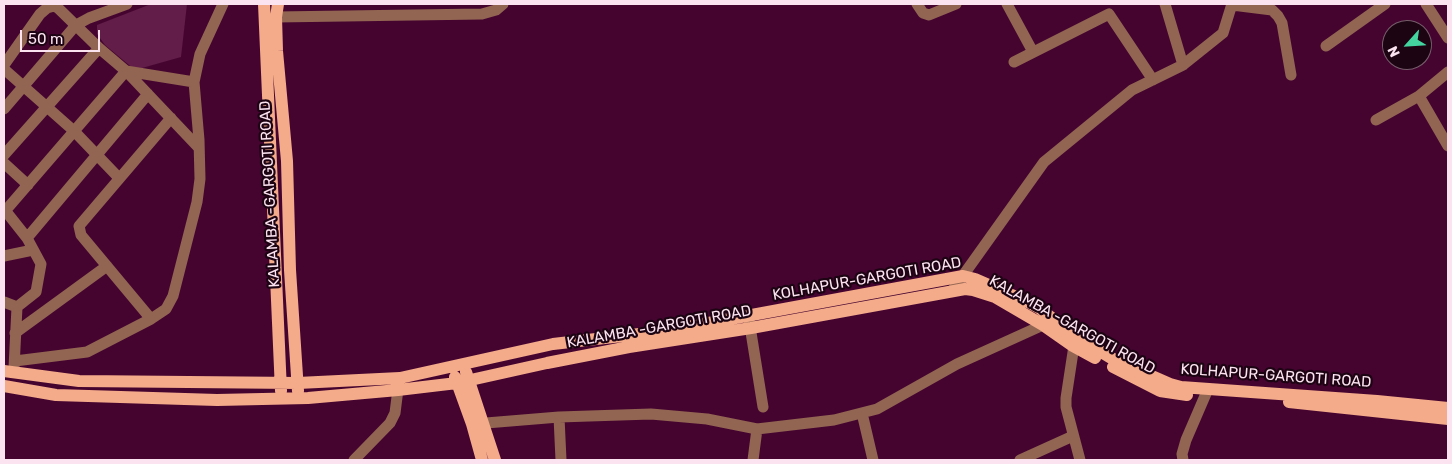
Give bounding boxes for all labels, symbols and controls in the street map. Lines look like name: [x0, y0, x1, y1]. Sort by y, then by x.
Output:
scale bar: [22, 20, 102, 52]
north arrow: [1382, 20, 1432, 70]
text: 50 m: [28, 30, 63, 48]
text: N: [1384, 43, 1404, 60]
street label: KALAMBA -GARGOTI ROAD: [256, 100, 284, 288]
street label: KOLHAPUR-GARGOTI ROAD: [771, 254, 963, 304]
street label: KALAMBA -GARGOTI ROAD: [986, 272, 1158, 378]
street label: KALAMBA -GARGOTI ROAD: [565, 302, 753, 352]
street label: KOLHAPUR-GARGOTI ROAD: [1180, 360, 1372, 392]

